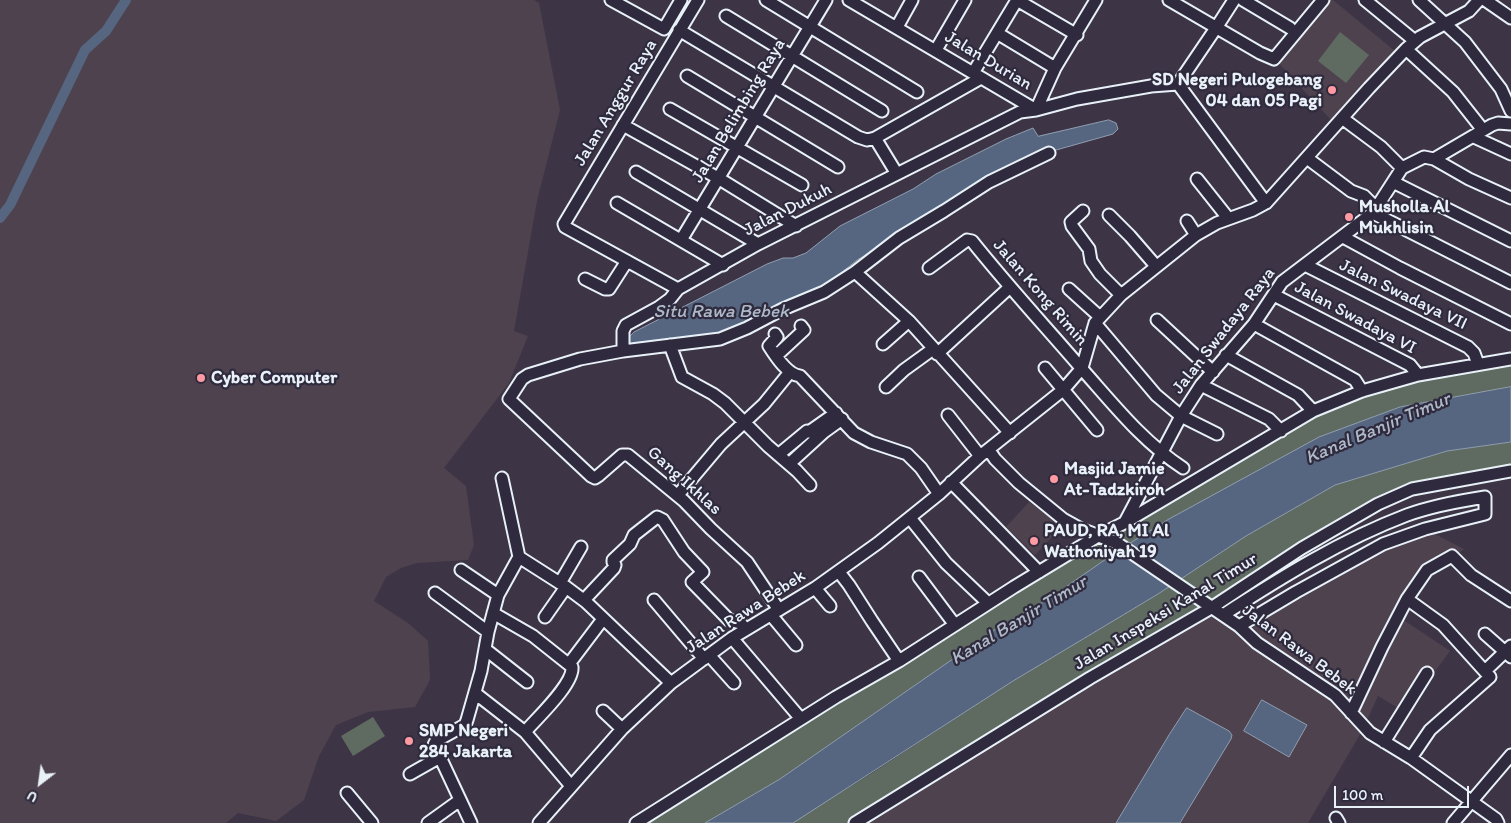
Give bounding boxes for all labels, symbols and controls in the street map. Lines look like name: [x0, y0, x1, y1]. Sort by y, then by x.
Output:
street label: Jalan Durian: [940, 27, 1036, 95]
street label: Jalan Belimbing Raya: [687, 35, 791, 187]
street label: Jalan Anggur Raya: [570, 36, 662, 170]
place label: SD Negeri Pulogebang 04 dan 05 Pagi: [1152, 69, 1322, 112]
marker: SD Negeri Pulogebang 04 dan 05 Pagi: [1326, 84, 1338, 96]
street label: Jalan Dukuh: [741, 179, 835, 241]
place label: Musholla Al Mukhlisin: [1359, 196, 1450, 238]
marker: Musholla Al Mukhlisin: [1343, 211, 1355, 223]
street label: Jalan Kong Rimin: [988, 235, 1092, 351]
street label: Jalan Swadaya VII: [1336, 255, 1470, 335]
street label: Jalan Swadaya Raya: [1168, 263, 1280, 399]
street label: Jalan Swadaya VI: [1290, 277, 1420, 359]
water label: Situ Rawa Bebek: [653, 301, 789, 323]
place label: Cyber Computer: [211, 367, 337, 389]
marker: Cyber Computer: [195, 372, 207, 384]
water label: Kanal Banjir Timur: [1302, 388, 1454, 470]
street label: Gang Ikhlas: [642, 442, 726, 520]
place label: Masjid Jamie At-Tadzkiroh: [1064, 458, 1165, 500]
marker: Masjid Jamie At-Tadzkiroh: [1048, 473, 1060, 485]
place label: PAUD, RA, MI Al Wathoniyah 19: [1044, 520, 1169, 562]
marker: PAUD, RA, MI Al Wathoniyah 19: [1028, 535, 1040, 547]
street label: Jalan Inspeksi Kanal Timur: [1070, 549, 1262, 675]
street label: Jalan Rawa Bebek: [682, 565, 810, 659]
water label: Kanal Banjir Timur: [947, 571, 1091, 671]
street label: Jalan Rawa Bebek: [1237, 600, 1361, 700]
place label: SMP Negeri 284 Jakarta: [419, 720, 512, 762]
marker: SMP Negeri 284 Jakarta: [403, 735, 415, 747]
north arrow: [15, 758, 65, 808]
scale bar: [1336, 776, 1471, 808]
text: 100 m: [1342, 786, 1383, 804]
text: U: [24, 787, 41, 806]

